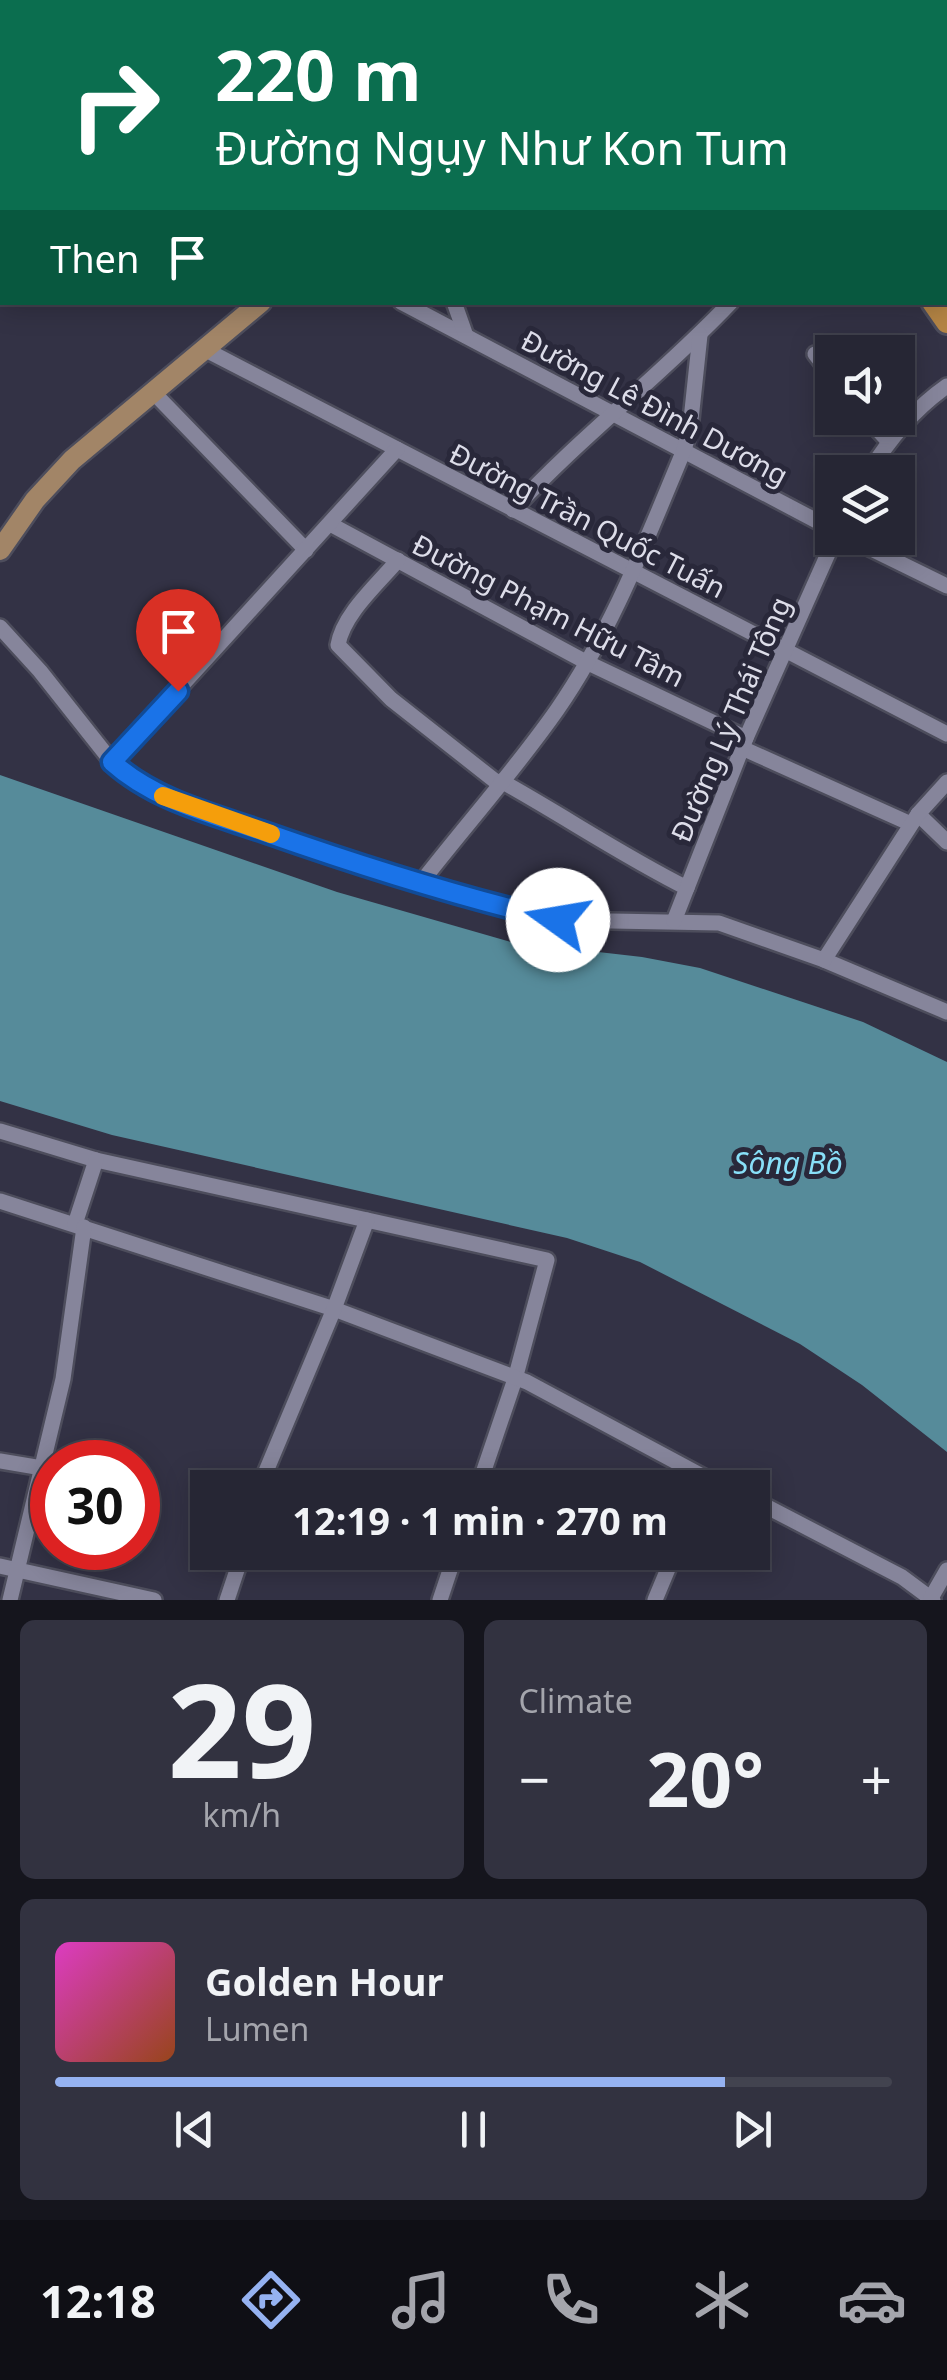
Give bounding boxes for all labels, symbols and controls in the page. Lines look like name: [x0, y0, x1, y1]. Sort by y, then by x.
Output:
text: 220 m: [215, 26, 422, 122]
icon: right: [50, 40, 180, 170]
text: Đường Ngụy Như Kon Tum: [215, 117, 789, 178]
icon: arrive: [160, 230, 215, 285]
text: Then: [50, 232, 140, 284]
street label: Đường Lê Đình Dương: [515, 321, 795, 493]
map controls: [815, 335, 915, 555]
button: sound: [815, 335, 915, 435]
street label: Đường Trần Quốc Tuấn: [443, 434, 733, 606]
button: layers: [815, 455, 915, 555]
street label: Đường Phạm Hữu Tâm: [406, 525, 692, 695]
pin: [136, 589, 221, 692]
street label: Đường Lý Thái Tông: [661, 591, 799, 847]
icon: arrive: [151, 604, 206, 659]
position arrow: [506, 868, 610, 972]
water label: Sông Bồ: [733, 1142, 843, 1183]
speed limit sign: 30: [30, 1440, 160, 1570]
text: 12:19 · 1 min · 270 m: [292, 1494, 668, 1546]
text: 29: [167, 1639, 316, 1816]
text: Climate: [519, 1679, 633, 1722]
text: 20°: [646, 1727, 764, 1829]
text: −: [519, 1741, 550, 1816]
text: +: [861, 1741, 892, 1816]
text: km/h: [202, 1793, 281, 1836]
text: Golden Hour: [205, 1955, 443, 2007]
text: Lumen: [205, 2007, 309, 2050]
icon: previous: [167, 2102, 222, 2157]
icon: pause: [446, 2102, 501, 2157]
icon: next: [725, 2102, 780, 2157]
icon: directions: [236, 2265, 306, 2335]
icon: music: [386, 2265, 456, 2335]
icon: phone: [536, 2265, 606, 2335]
icon: climate: [687, 2265, 757, 2335]
icon: car: [837, 2265, 907, 2335]
text: 12:18: [40, 2270, 156, 2331]

